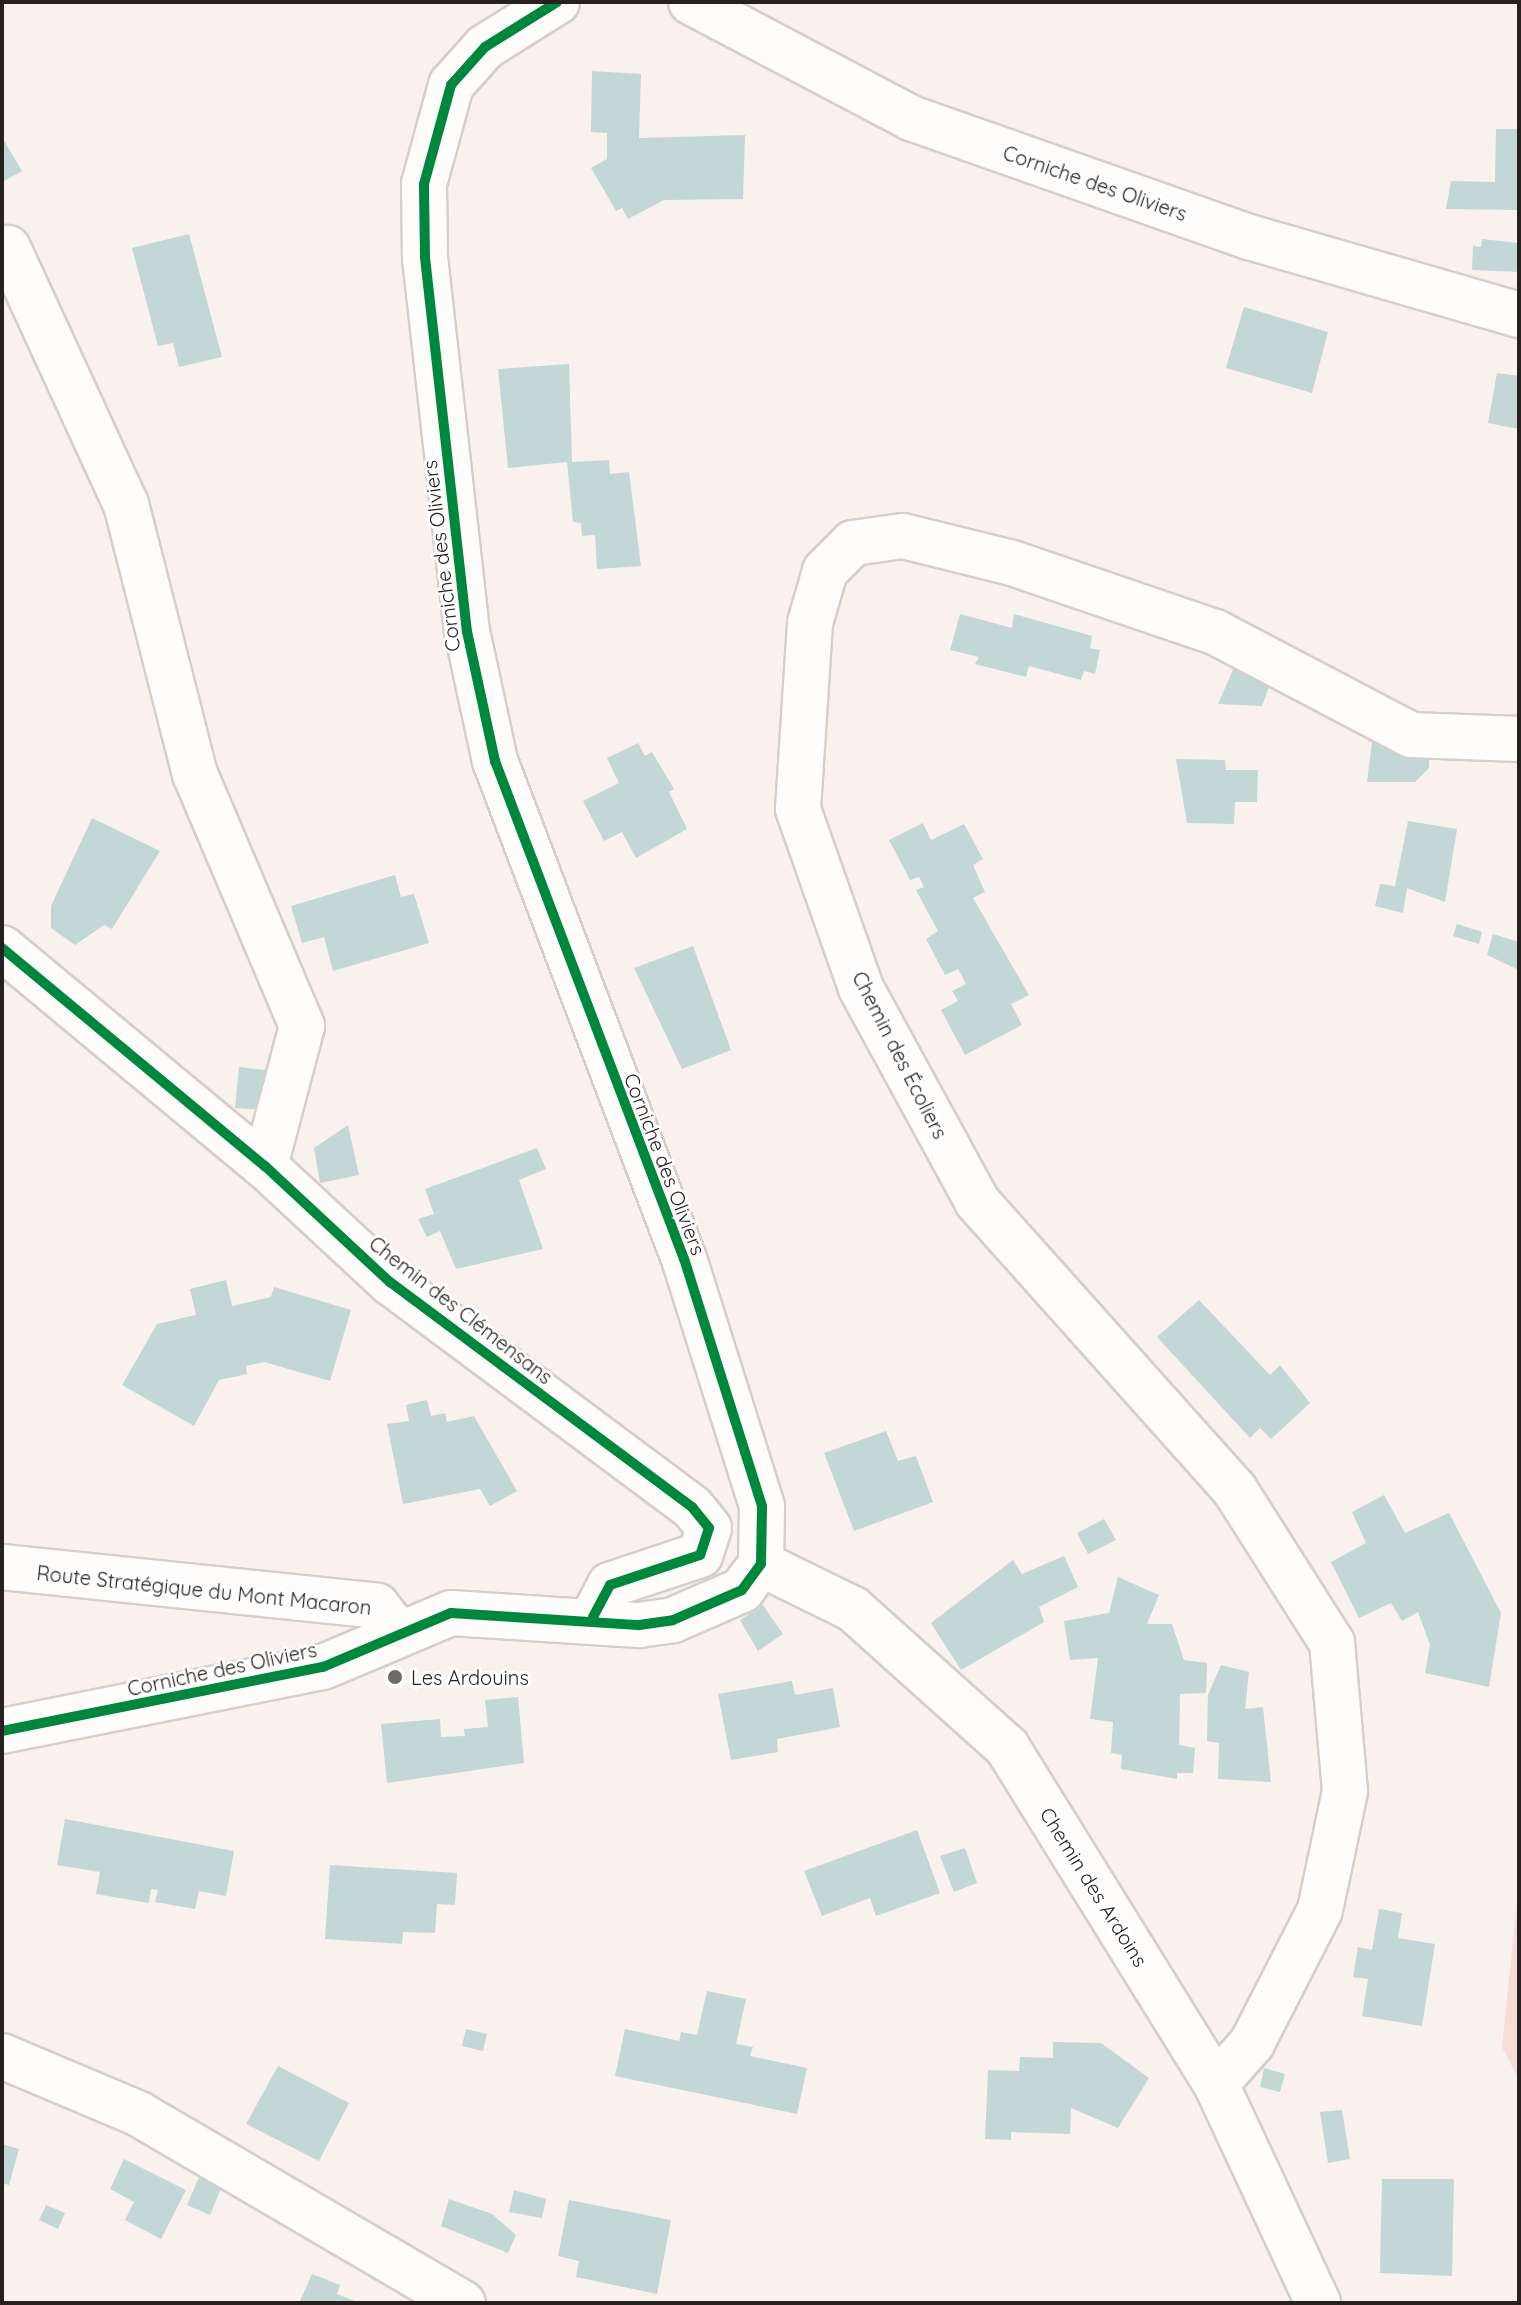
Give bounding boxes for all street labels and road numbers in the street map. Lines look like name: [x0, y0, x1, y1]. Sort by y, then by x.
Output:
street label: Corniche des Oliviers: [1000, 140, 1190, 226]
street label: Corniche des Oliviers: [417, 459, 465, 653]
street label: Chemin des Écoliers: [847, 967, 953, 1143]
street label: Corniche des Oliviers: [619, 1070, 711, 1258]
street label: Chemin des Clémensans: [365, 1231, 557, 1389]
street label: Route Stratégique du Mont Macaron: [35, 1560, 373, 1620]
street label: Corniche des Oliviers: [125, 1637, 319, 1701]
street label: Chemin des Ardoins: [1035, 1803, 1153, 1971]

